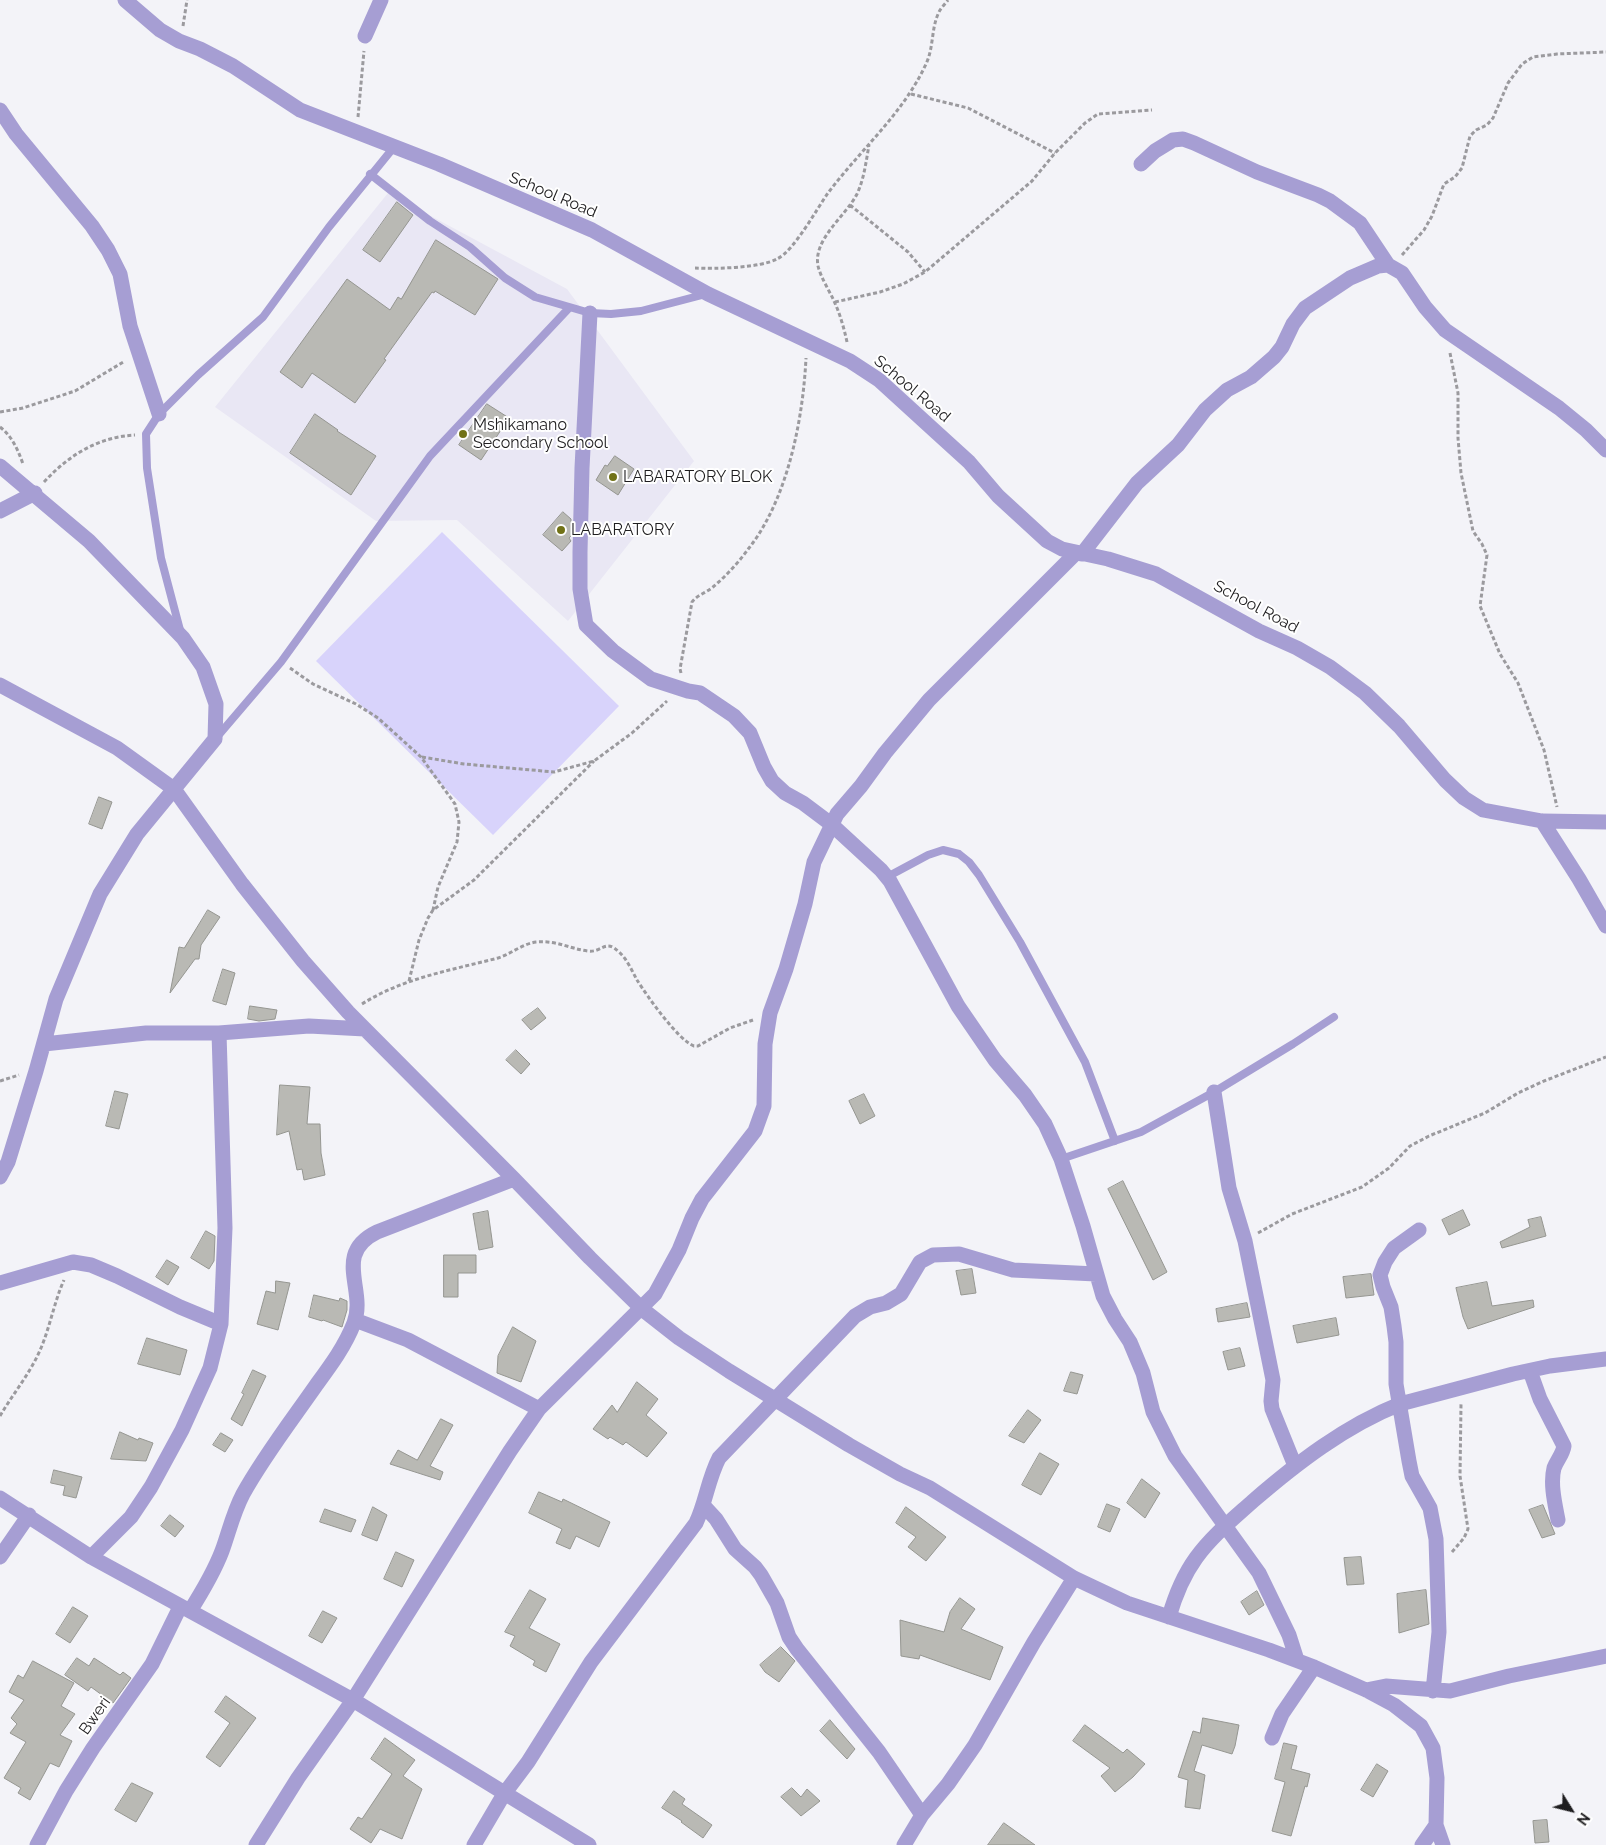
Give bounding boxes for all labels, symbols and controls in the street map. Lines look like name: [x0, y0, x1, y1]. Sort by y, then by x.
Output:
street label: School Road: [506, 168, 600, 222]
street label: School Road: [870, 352, 954, 426]
place label: Mshikamano Secondary School: [473, 415, 608, 453]
marker: Mshikamano Secondary School: [457, 428, 469, 440]
place label: LABARATORY BLOK: [623, 467, 772, 487]
marker: LABARATORY BLOK: [607, 471, 619, 483]
place label: LABARATORY: [571, 520, 674, 540]
marker: LABARATORY: [555, 524, 567, 536]
street label: School Road: [1210, 577, 1302, 637]
street label: Bweri: [75, 1693, 115, 1739]
north arrow: [1546, 1785, 1596, 1835]
text: N: [1574, 1810, 1593, 1828]

